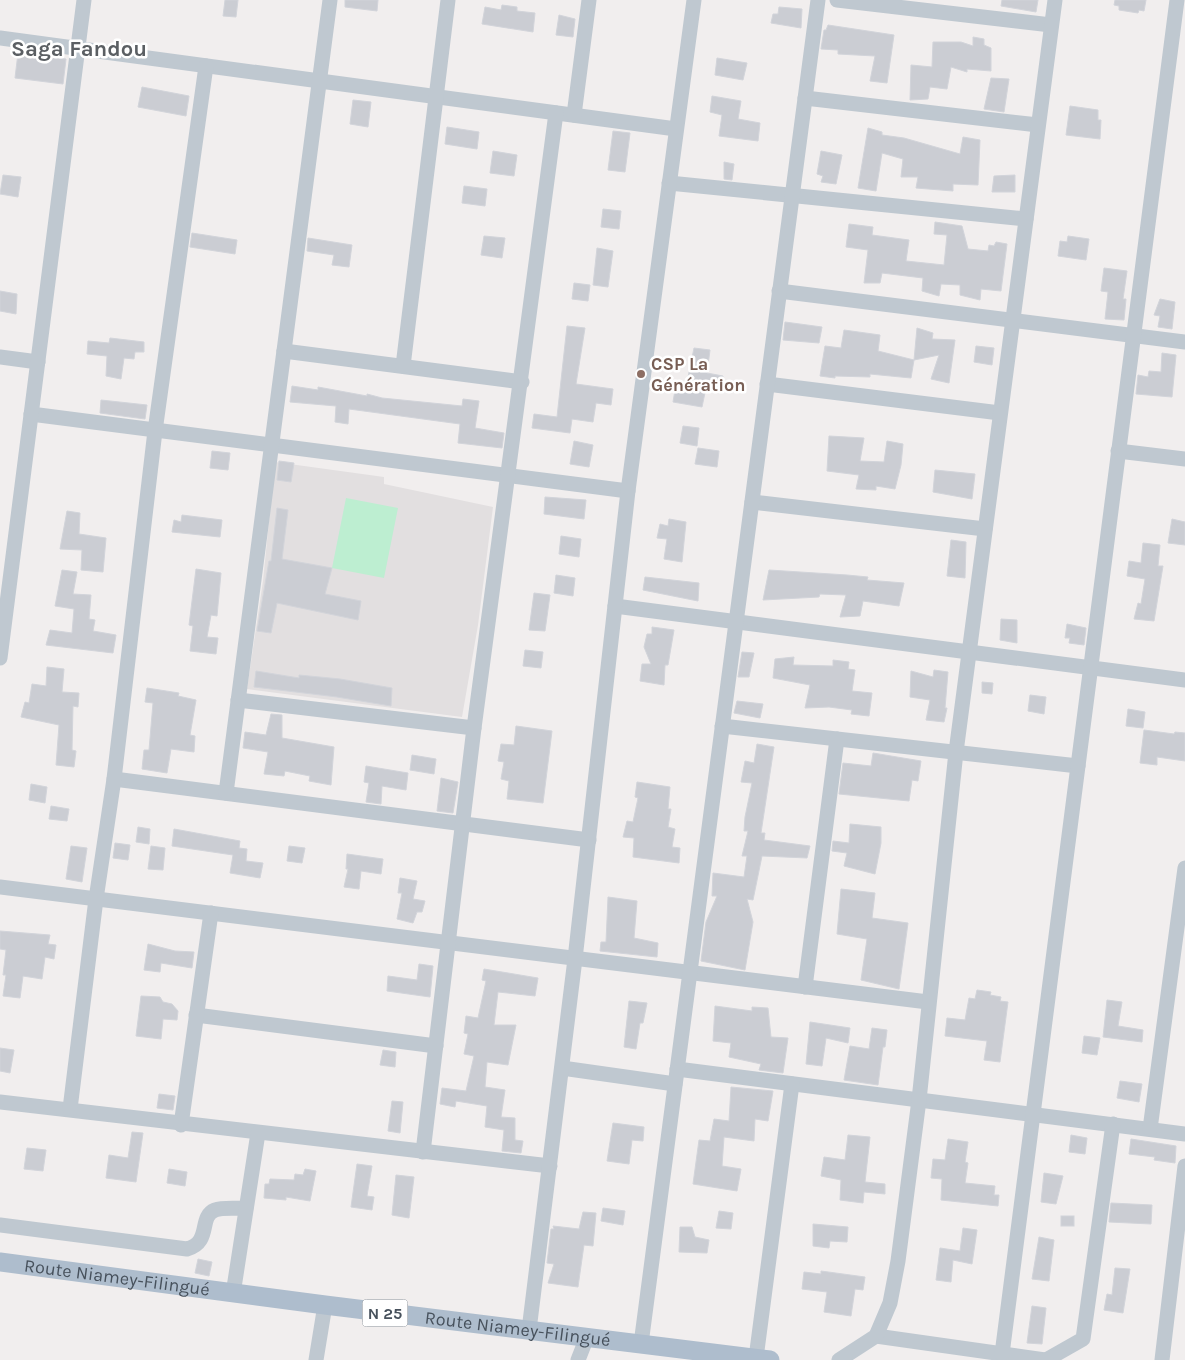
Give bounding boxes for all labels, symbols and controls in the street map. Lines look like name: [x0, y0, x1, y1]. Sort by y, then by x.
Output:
district label: Saga Fandou: [11, 36, 147, 62]
place label: CSP La Génération: [651, 353, 745, 396]
marker: CSP La Génération: [635, 368, 647, 380]
street label: Route Niamey-Filingué: [23, 1254, 211, 1301]
road number: N 25: [362, 1300, 408, 1326]
street label: Route Niamey-Filingué: [424, 1306, 612, 1351]

